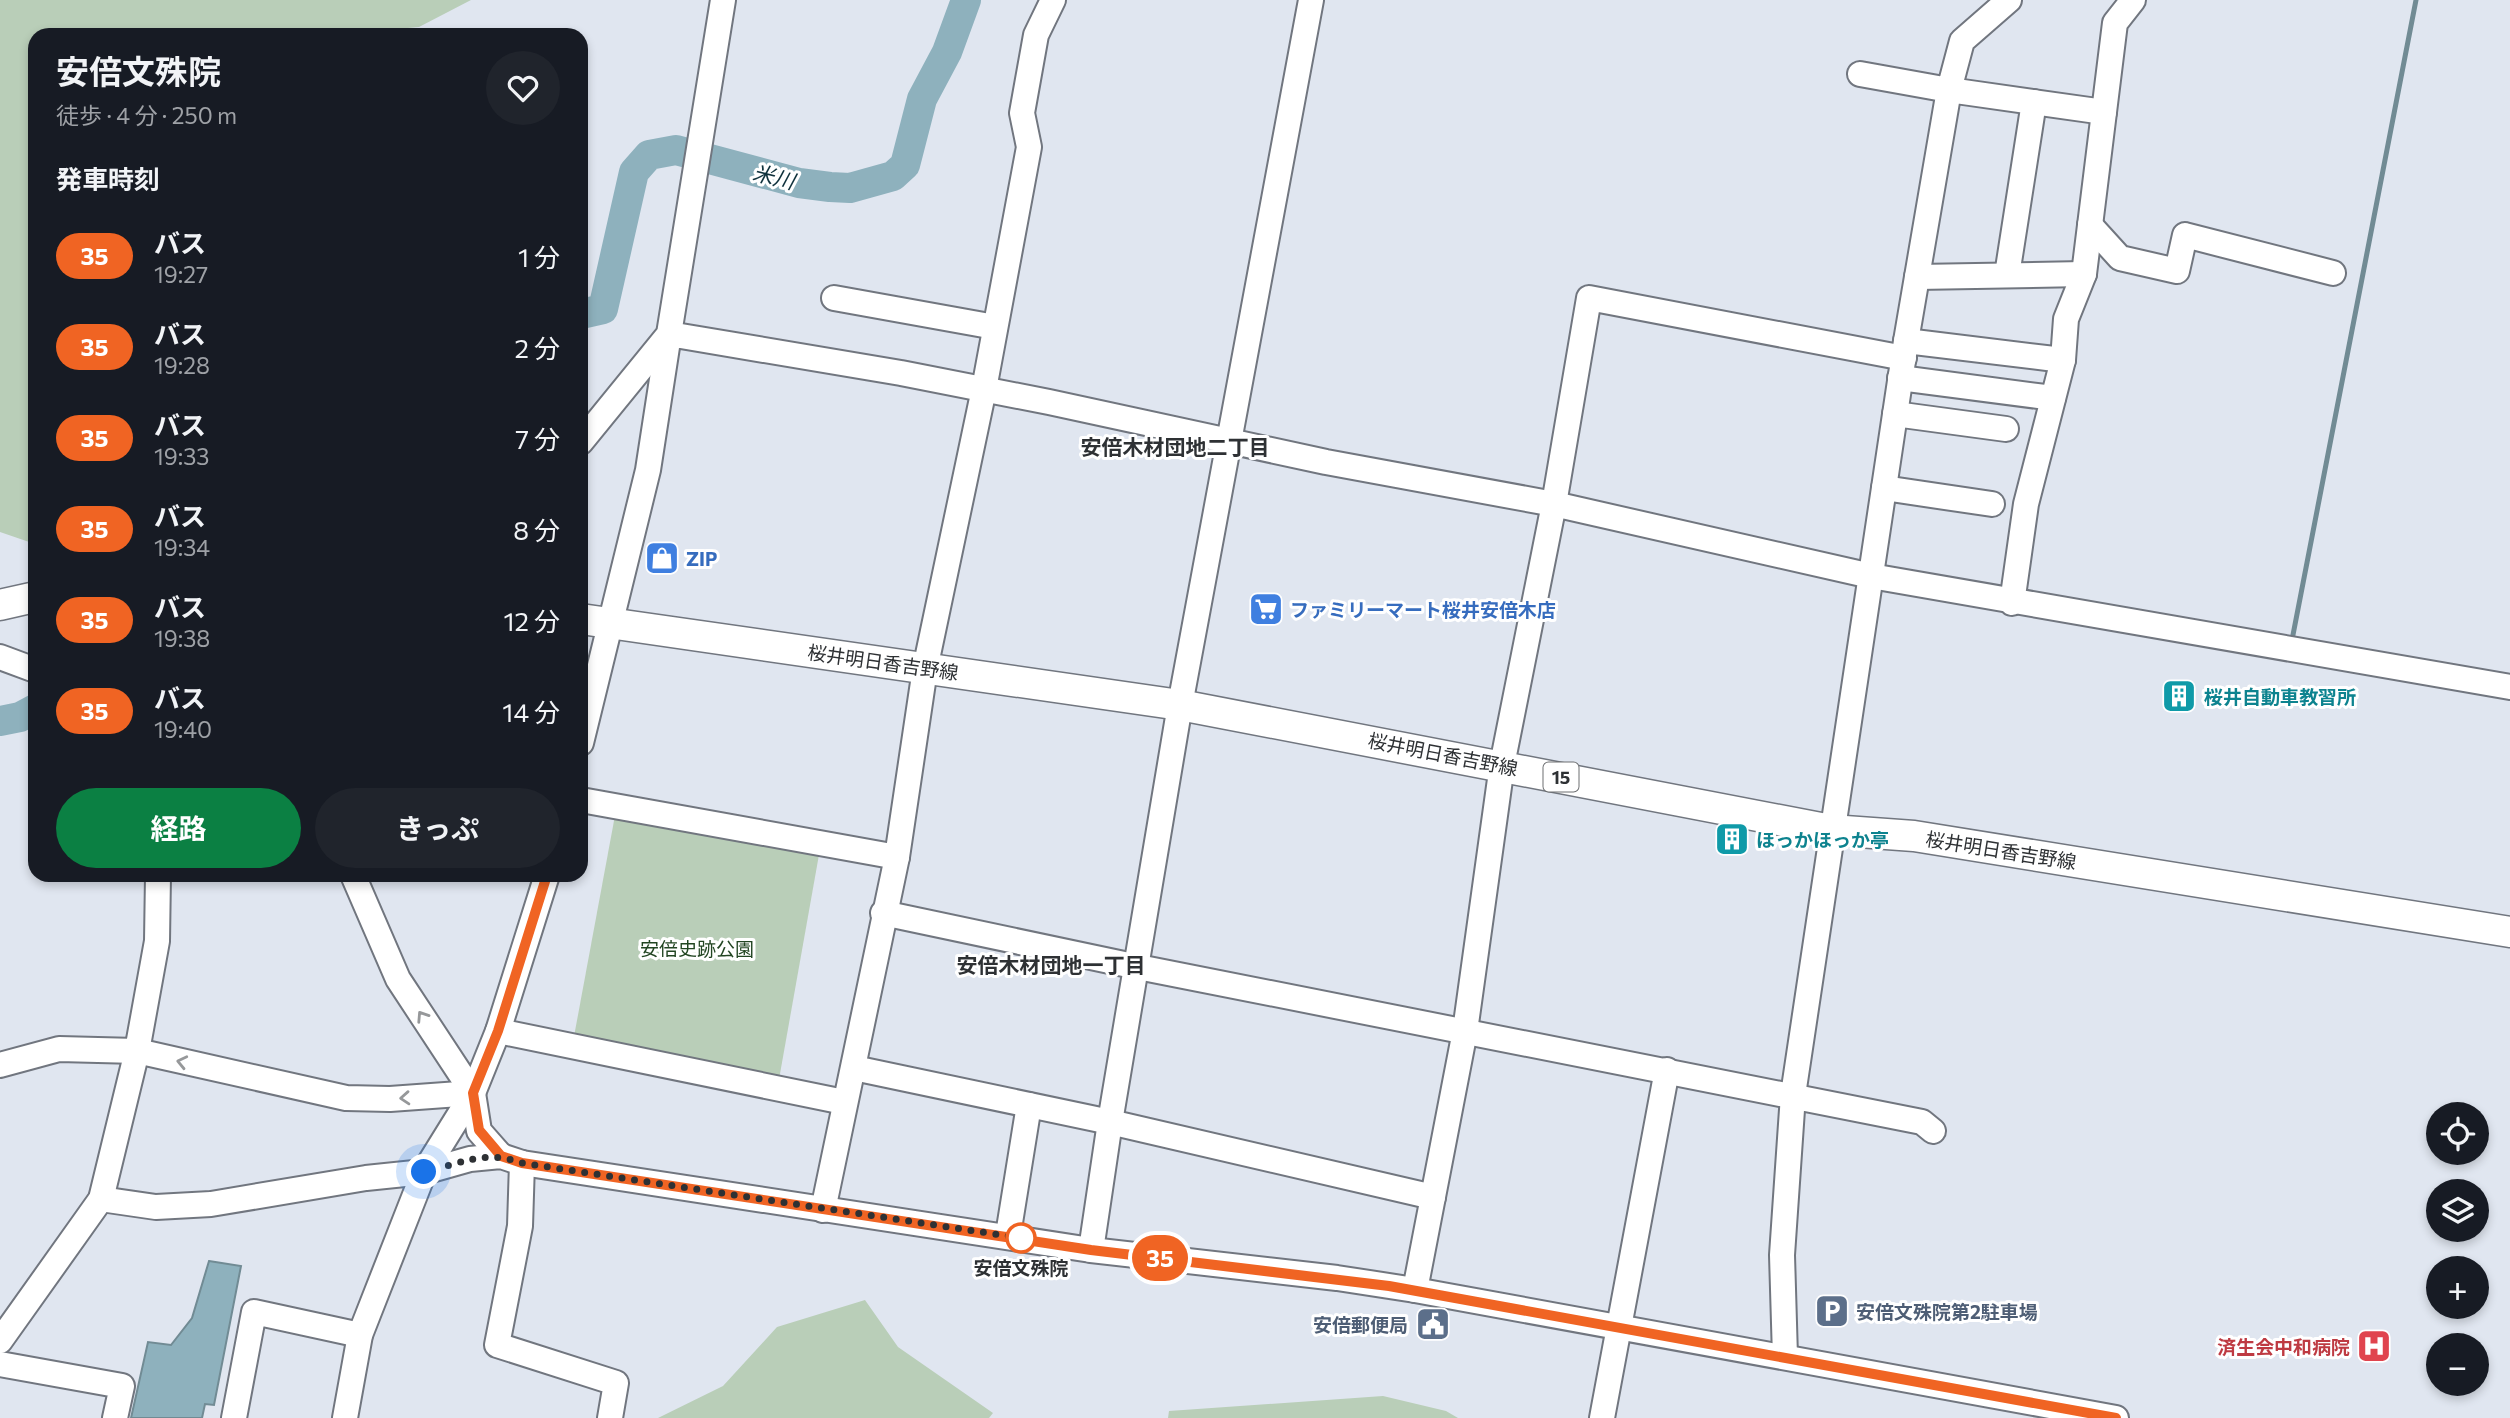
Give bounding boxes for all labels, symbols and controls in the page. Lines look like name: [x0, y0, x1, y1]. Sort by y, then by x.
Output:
text: 安倍文殊院: [56, 50, 221, 91]
button: heart: [486, 51, 560, 125]
text: 徒歩 · 4 分 · 250 m: [56, 101, 237, 129]
water label: 米川: [751, 159, 799, 194]
text: 発車時刻: [56, 163, 160, 194]
text: バス: [154, 227, 206, 258]
text: 35: [81, 241, 108, 270]
text: 1 分: [518, 241, 560, 272]
text: 19:27: [154, 260, 208, 288]
text: バス: [154, 318, 206, 349]
text: 35: [81, 332, 108, 361]
text: 2 分: [515, 332, 560, 363]
text: 19:28: [154, 351, 210, 379]
text: バス: [154, 409, 206, 440]
text: 35: [81, 423, 108, 452]
text: 7 分: [515, 423, 560, 454]
district label: 安倍木材団地二丁目: [1081, 434, 1270, 459]
text: 19:33: [154, 442, 209, 470]
text: バス: [154, 500, 206, 531]
text: 35: [81, 514, 108, 543]
text: 8 分: [513, 514, 560, 545]
text: 19:34: [154, 533, 210, 561]
shop icon: ZIP: [643, 539, 681, 577]
place label: ZIP: [686, 547, 717, 570]
supermarket icon: ファミリーマート桜井安倍木店: [1247, 590, 1285, 628]
text: バス: [154, 591, 206, 622]
place label: ファミリーマート桜井安倍木店: [1290, 598, 1556, 621]
text: 35: [81, 605, 108, 634]
text: 12 分: [503, 605, 560, 636]
text: 19:38: [154, 624, 210, 652]
street label: 桜井明日香吉野線: [806, 640, 960, 684]
building icon: 桜井自動車教習所: [2160, 677, 2198, 715]
text: バス: [154, 682, 206, 713]
place label: 桜井自動車教習所: [2204, 685, 2356, 708]
text: 35: [81, 696, 108, 725]
text: 14 分: [502, 696, 560, 727]
text: 19:40: [154, 715, 212, 743]
street label: 桜井明日香吉野線: [1366, 728, 1520, 780]
road number: 15: [1544, 762, 1578, 792]
button: 経路: [56, 788, 301, 868]
button: きっぷ: [315, 788, 560, 868]
building icon: ほっかほっか亭: [1713, 820, 1751, 858]
street label: 桜井明日香吉野線: [1924, 827, 2078, 873]
place label: ほっかほっか亭: [1756, 828, 1889, 851]
park label: 安倍史跡公園: [640, 937, 754, 960]
district label: 安倍木材団地一丁目: [957, 952, 1146, 977]
one-way arrow: [417, 1010, 430, 1023]
one-way arrow: [176, 1056, 188, 1070]
one-way arrow: [399, 1090, 410, 1105]
map controls: [2426, 1102, 2489, 1396]
button: locate: [2426, 1102, 2489, 1165]
your location: [406, 1154, 441, 1189]
button: layers: [2426, 1179, 2489, 1242]
marker: 安倍文殊院: [1006, 1223, 1036, 1253]
line badge: 35: [1128, 1235, 1192, 1281]
text: 35: [1146, 1243, 1174, 1272]
place label: 安倍文殊院: [973, 1256, 1069, 1279]
button: +: [2426, 1256, 2489, 1319]
parking icon: 安倍文殊院第2駐車場: [1813, 1292, 1851, 1330]
place label: 安倍文殊院第2駐車場: [1856, 1300, 2038, 1323]
public building icon: 安倍郵便局: [1414, 1305, 1452, 1343]
place label: 安倍郵便局: [1313, 1313, 1408, 1336]
hospital icon: 済生会中和病院: [2355, 1327, 2393, 1365]
button: −: [2426, 1333, 2489, 1396]
place label: 済生会中和病院: [2217, 1335, 2350, 1358]

